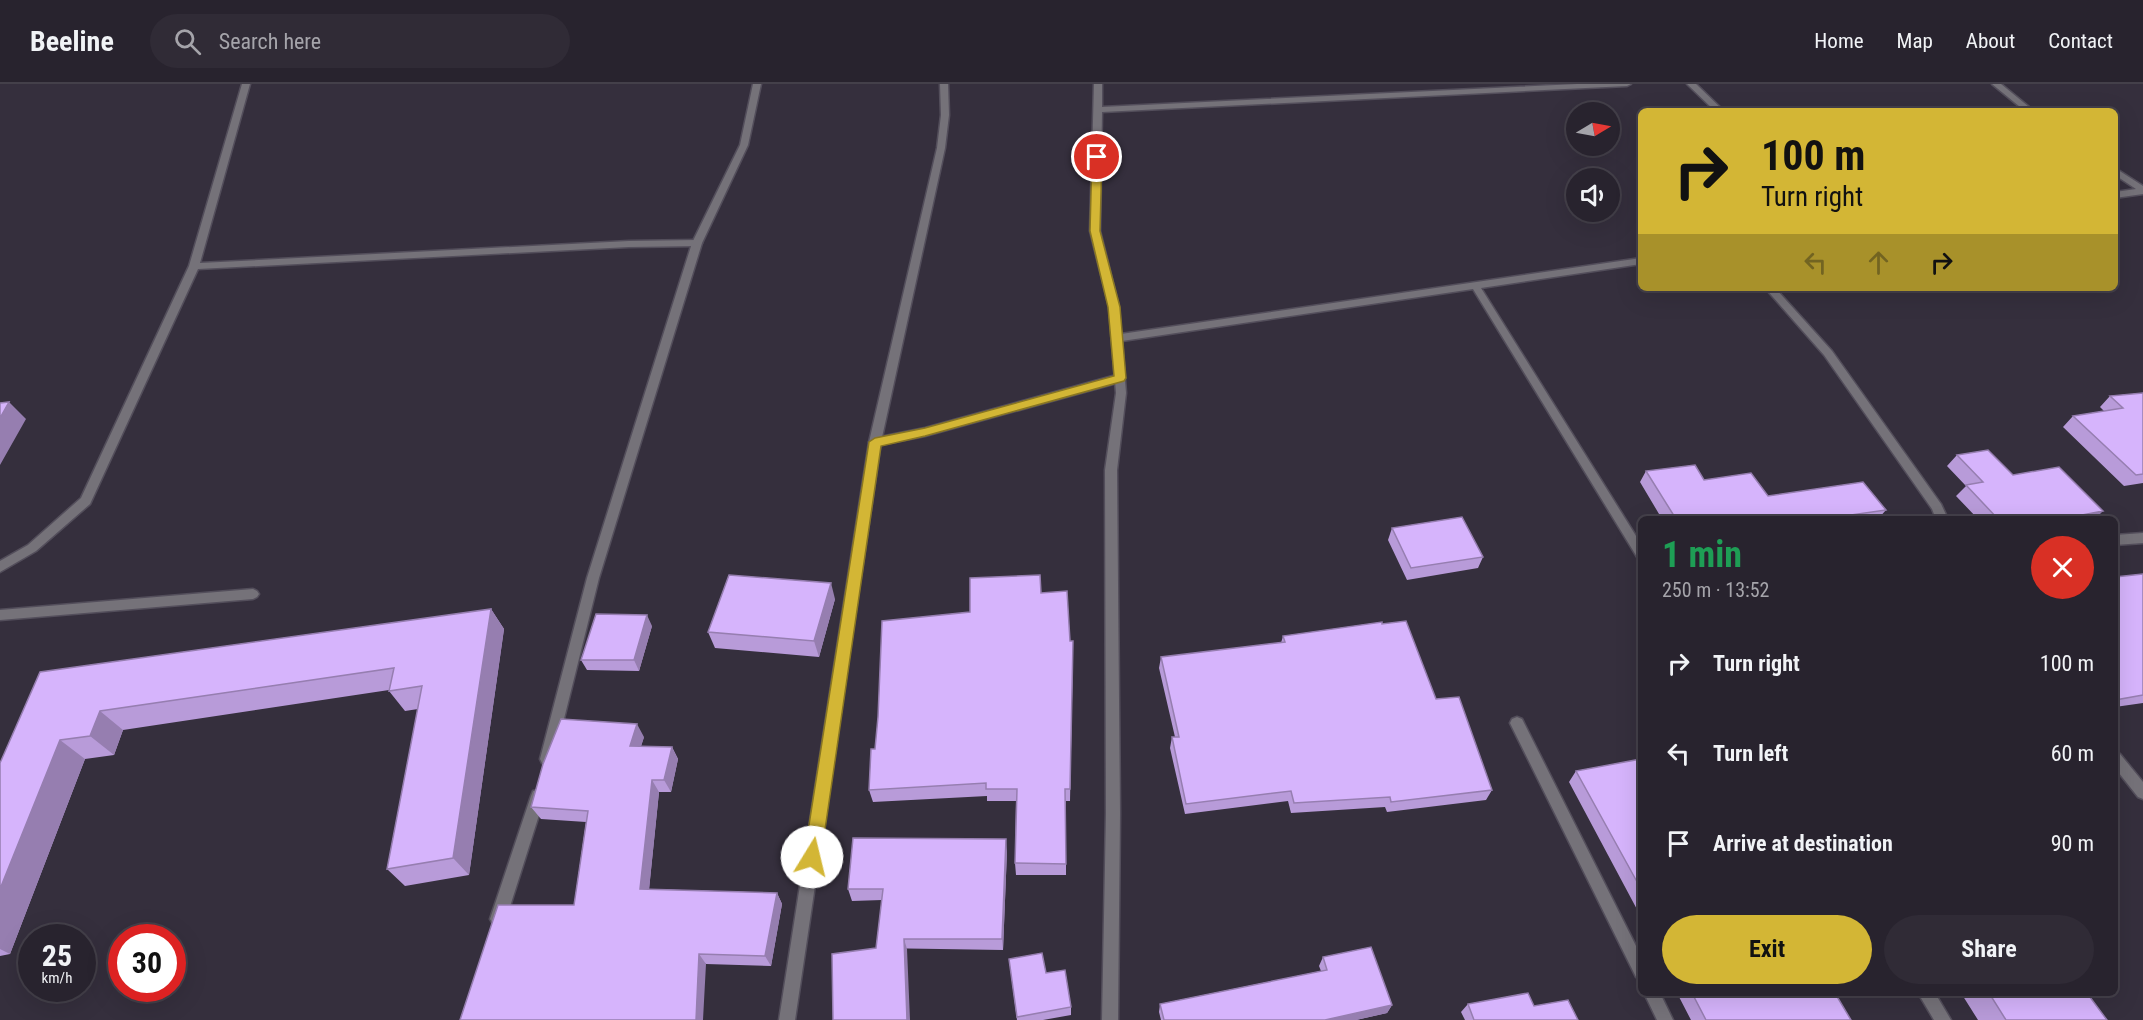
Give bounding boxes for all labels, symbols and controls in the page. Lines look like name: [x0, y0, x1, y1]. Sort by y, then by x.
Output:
search box: [150, 14, 570, 68]
text: Beeline: [30, 25, 114, 58]
icon: search: [171, 25, 204, 58]
text: Search here: [219, 29, 321, 54]
text: Home: [1814, 29, 1864, 53]
text: Map: [1897, 29, 1933, 53]
text: About: [1966, 29, 2015, 53]
text: Contact: [2048, 29, 2113, 53]
north arrow: [1566, 102, 1620, 156]
map controls: [1566, 102, 1620, 222]
pin: [1071, 131, 1122, 182]
text: 100 m: [1761, 131, 1866, 180]
icon: right: [1662, 132, 1740, 210]
icon: arrive: [1080, 140, 1113, 173]
button: sound: [1566, 168, 1620, 222]
text: Turn right: [1761, 181, 1863, 213]
icon: left: [1799, 246, 1832, 279]
icon: ahead: [1862, 246, 1895, 279]
icon: right: [1925, 246, 1958, 279]
text: 1 min: [1662, 534, 1742, 576]
button: close: [2031, 536, 2094, 599]
text: 250 m · 13:52: [1662, 578, 1769, 602]
icon: right: [1662, 647, 1695, 680]
text: Turn right: [1713, 651, 1800, 676]
text: 100 m: [2040, 651, 2094, 676]
icon: left: [1662, 737, 1695, 770]
text: Turn left: [1713, 741, 1788, 766]
text: 60 m: [2051, 741, 2094, 766]
position arrow: [780, 825, 844, 889]
icon: arrive: [1662, 827, 1695, 860]
text: Arrive at destination: [1713, 831, 1893, 856]
text: 90 m: [2051, 831, 2094, 856]
button: Exit: [1662, 915, 1872, 984]
button: Share: [1884, 915, 2094, 984]
speed limit sign: 30: [108, 924, 186, 1002]
text: 25: [42, 938, 72, 973]
text: km/h: [42, 969, 72, 987]

